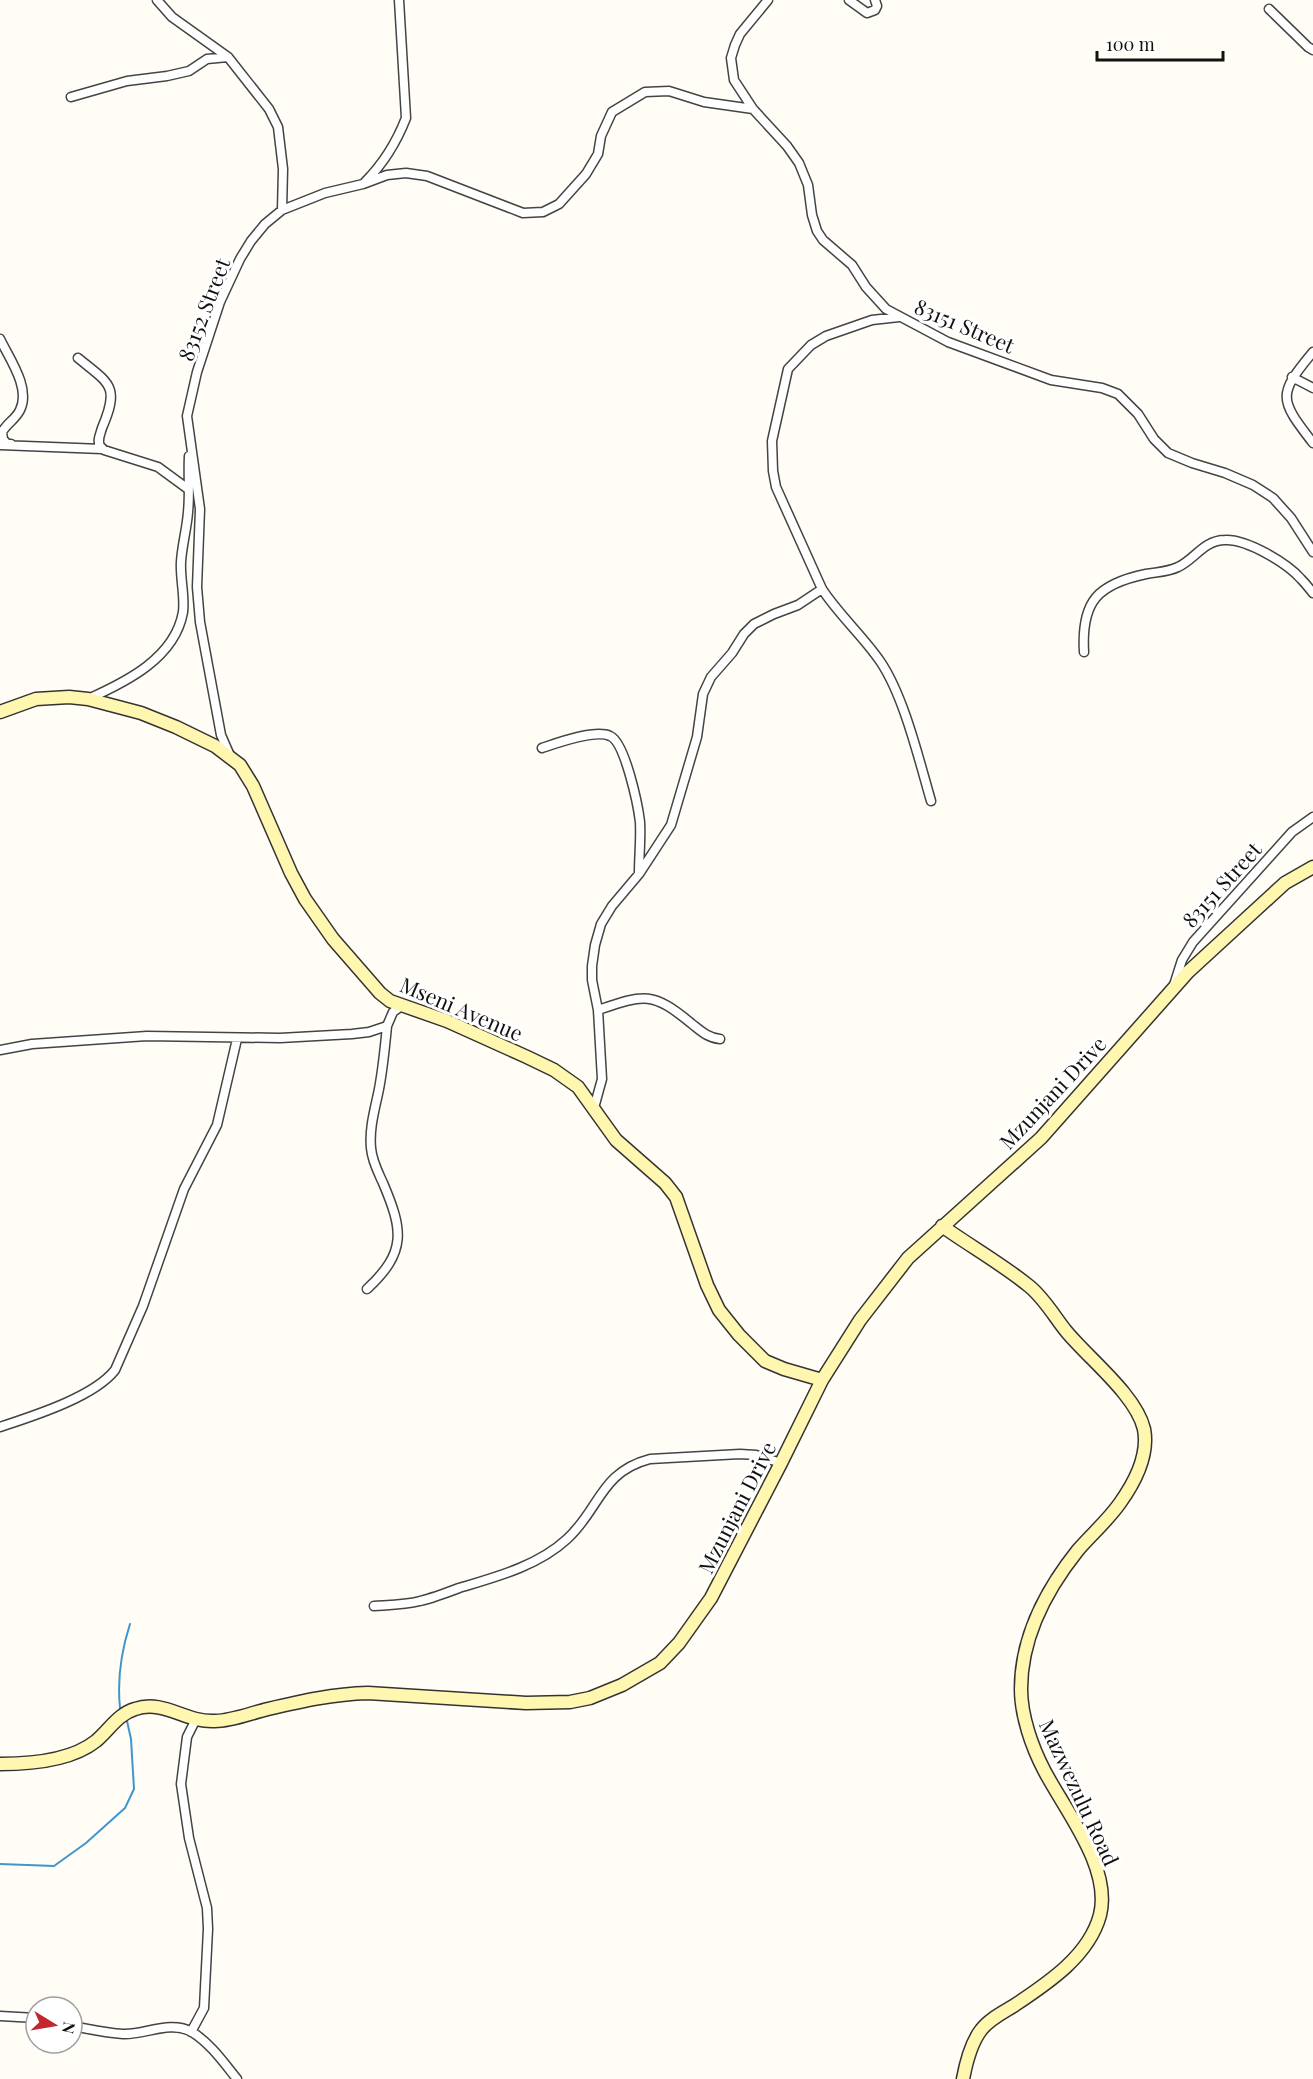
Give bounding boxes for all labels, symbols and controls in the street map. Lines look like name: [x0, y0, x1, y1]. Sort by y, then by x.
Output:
scale bar: [1097, 24, 1223, 62]
text: 100 m: [1106, 32, 1155, 56]
street label: 83152 Street: [171, 253, 236, 364]
street label: 83151 Street: [911, 291, 1020, 359]
street label: 83151 Street: [1175, 835, 1267, 933]
street label: Mseni Avenue: [396, 970, 528, 1046]
street label: Mzunjani Drive: [993, 1030, 1111, 1154]
street label: Mzunjani Drive: [691, 1436, 781, 1578]
street label: Mazwezulu Road: [1034, 1714, 1126, 1870]
north arrow: [24, 1995, 84, 2055]
text: N: [58, 2020, 81, 2036]

